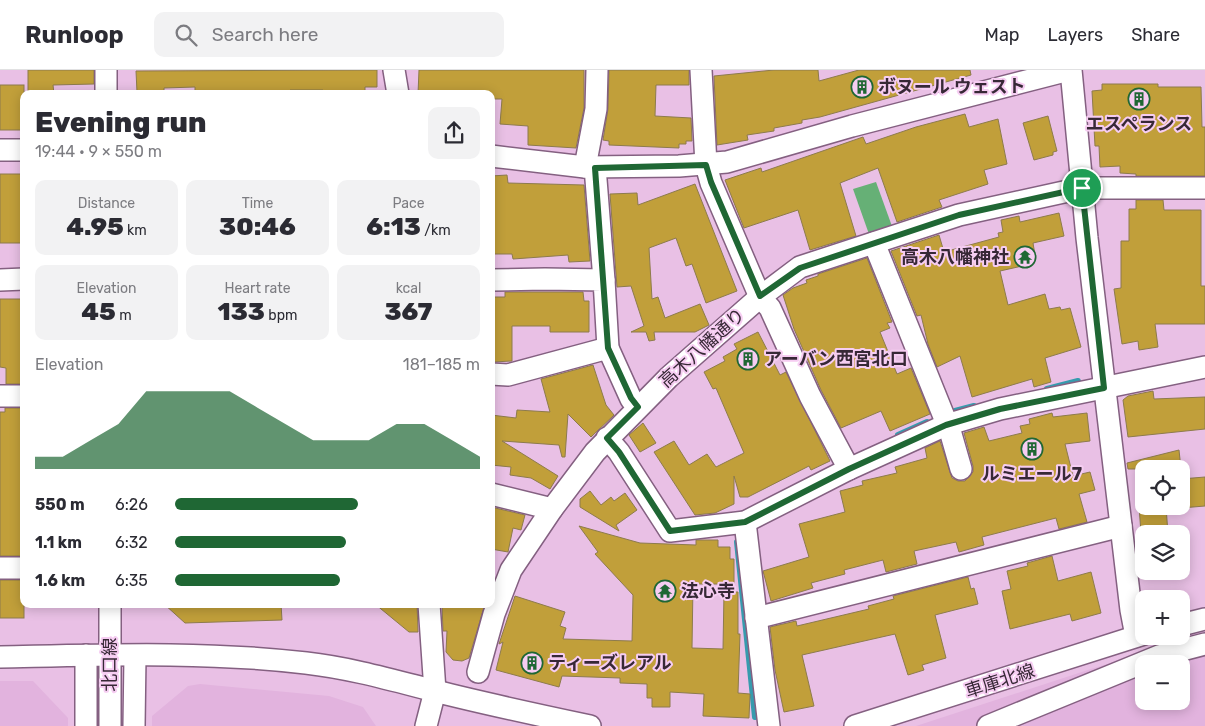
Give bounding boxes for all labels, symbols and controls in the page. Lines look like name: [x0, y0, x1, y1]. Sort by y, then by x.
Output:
search box: [154, 12, 504, 57]
text: Runloop: [25, 21, 124, 49]
icon: search: [172, 21, 200, 49]
text: Search here: [212, 23, 318, 46]
text: Map: [985, 24, 1020, 46]
text: Layers: [1048, 24, 1103, 46]
text: Share: [1131, 24, 1180, 46]
building icon: ボヌール ウェスト: [850, 75, 874, 99]
place label: ボヌール ウェスト: [878, 76, 1026, 98]
building icon: エスペランス: [1127, 87, 1151, 111]
text: Evening run: [35, 106, 206, 139]
button: share: [428, 107, 480, 159]
place label: エスペランス: [1086, 113, 1192, 135]
text: 19:44 · 9 × 550 m: [35, 142, 162, 161]
pin: [1061, 167, 1103, 209]
icon: arrive: [1068, 174, 1096, 202]
text: Distance: [78, 195, 135, 212]
text: Time: [242, 195, 273, 212]
text: Pace: [392, 195, 425, 212]
text: 4.95: [66, 212, 124, 241]
text: 30:46: [219, 212, 296, 241]
text: 6:13: [366, 212, 421, 241]
text: km: [124, 222, 147, 239]
text: /km: [421, 222, 451, 239]
temple icon: 高木八幡神社: [1013, 245, 1037, 269]
place label: 高木八幡神社: [901, 246, 1009, 268]
text: Elevation: [77, 280, 137, 297]
text: Heart rate: [225, 280, 290, 297]
text: kcal: [396, 280, 421, 297]
text: 45: [81, 297, 116, 326]
text: 133: [218, 297, 265, 326]
text: 367: [385, 297, 432, 326]
street label: 高木八幡通り: [655, 304, 749, 392]
text: m: [116, 307, 132, 324]
text: bpm: [265, 307, 297, 324]
building icon: アーバン西宮北口: [736, 347, 760, 371]
place label: アーバン西宮北口: [764, 348, 908, 370]
text: Elevation: [35, 355, 104, 374]
text: 181–185 m: [403, 355, 480, 374]
building icon: ルミエール7: [1020, 437, 1044, 461]
map controls: [1135, 460, 1190, 710]
button: locate: [1135, 460, 1190, 515]
place label: ルミエール7: [982, 463, 1082, 485]
text: 550 m: [35, 495, 85, 514]
text: 6:26: [115, 495, 148, 514]
button: layers: [1135, 525, 1190, 580]
text: 1.1 km: [35, 533, 82, 552]
text: 6:32: [115, 533, 148, 552]
text: 1.6 km: [35, 571, 85, 590]
text: 6:35: [115, 571, 148, 590]
temple icon: 法心寺: [653, 579, 677, 603]
place label: 法心寺: [681, 580, 735, 602]
button: +: [1135, 590, 1190, 645]
street label: 北口線: [99, 638, 121, 692]
building icon: ティーズレアル: [520, 651, 544, 675]
place label: ティーズレアル: [548, 652, 672, 674]
button: −: [1135, 655, 1190, 710]
street label: 車庫北線: [962, 659, 1038, 703]

